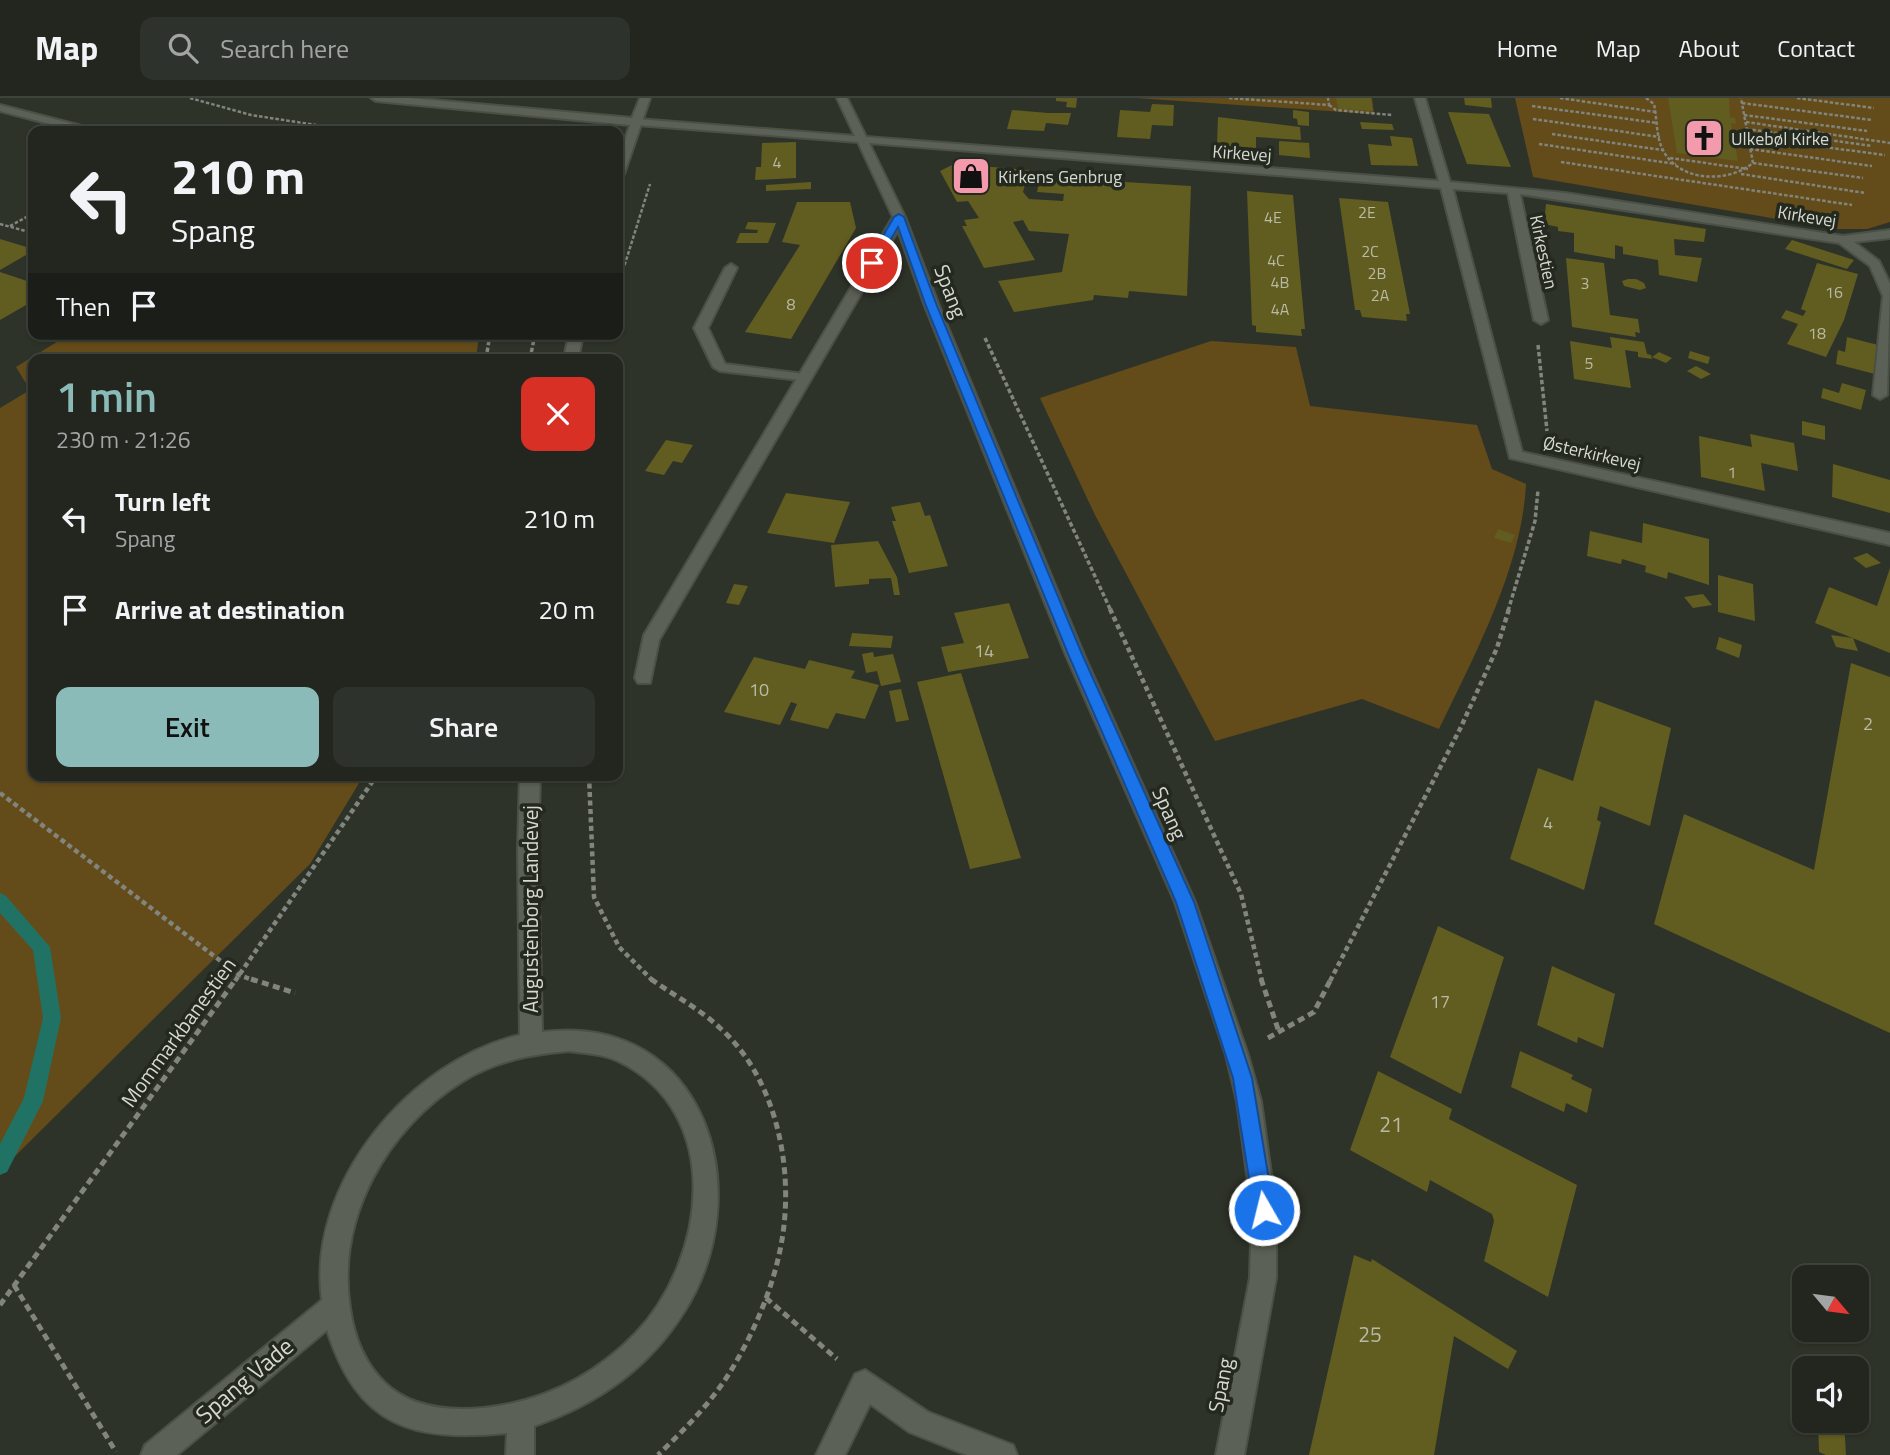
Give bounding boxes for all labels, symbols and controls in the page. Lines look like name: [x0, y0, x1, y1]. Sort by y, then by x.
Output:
search box: [140, 17, 630, 80]
text: Map: [35, 23, 98, 73]
icon: search: [164, 29, 202, 67]
text: Search here: [220, 29, 349, 68]
text: Home: [1497, 30, 1558, 66]
text: Map: [1596, 30, 1641, 66]
text: About: [1679, 30, 1739, 66]
text: Contact: [1777, 30, 1855, 66]
church icon: Ulkebøl Kirke: [1683, 117, 1725, 159]
place label: Ulkebøl Kirke: [1731, 125, 1829, 152]
street label: Kirkevej: [1211, 137, 1273, 169]
text: 210 m: [171, 138, 305, 213]
house number: 4: [773, 150, 782, 174]
icon: left: [56, 154, 147, 245]
shop icon: Kirkens Genbrug: [950, 155, 992, 197]
place label: Kirkens Genbrug: [998, 163, 1122, 190]
street label: Kirkevej: [1776, 198, 1838, 234]
house number: 2E: [1358, 200, 1376, 224]
house number: 4E: [1264, 205, 1282, 229]
text: Spang: [171, 206, 255, 254]
street label: Kirkestien: [1523, 212, 1565, 292]
pin: [842, 233, 902, 293]
house number: 2C: [1361, 239, 1379, 263]
icon: arrive: [853, 244, 891, 282]
house number: 4C: [1267, 248, 1285, 272]
street label: Spang: [926, 260, 976, 323]
house number: 2B: [1368, 261, 1387, 285]
house number: 4B: [1271, 270, 1290, 294]
house number: 3: [1581, 271, 1589, 295]
house number: 16: [1825, 280, 1843, 304]
house number: 2A: [1371, 283, 1390, 307]
text: Then: [56, 287, 111, 326]
icon: arrive: [125, 287, 163, 325]
house number: 8: [787, 292, 796, 316]
house number: 4A: [1271, 297, 1290, 321]
house number: 18: [1808, 321, 1826, 345]
house number: 5: [1585, 351, 1594, 375]
text: 1 min: [56, 364, 157, 428]
button: close: [521, 377, 595, 451]
text: 230 m · 21:26: [56, 422, 191, 457]
street label: Østerkirkevej: [1540, 429, 1644, 477]
house number: 1: [1728, 460, 1736, 484]
text: Turn left: [115, 482, 210, 521]
text: 210 m: [524, 499, 595, 538]
icon: left: [56, 500, 94, 538]
text: Spang: [115, 521, 175, 556]
text: Arrive at destination: [115, 590, 345, 629]
text: 20 m: [538, 590, 595, 629]
icon: arrive: [56, 591, 94, 629]
house number: 14: [974, 637, 994, 664]
house number: 10: [749, 676, 769, 703]
button: Exit: [56, 687, 319, 767]
button: Share: [333, 687, 595, 767]
house number: 2: [1863, 710, 1873, 737]
street label: Spang: [1144, 781, 1196, 845]
street label: Augustenborg Landevej: [514, 805, 546, 1013]
house number: 4: [1543, 809, 1553, 836]
street label: Mommarkbanestien: [113, 950, 243, 1114]
house number: 17: [1430, 988, 1450, 1015]
house number: 21: [1379, 1108, 1403, 1140]
position arrow: [1227, 1173, 1301, 1247]
north arrow: [1792, 1265, 1869, 1342]
map controls: [1792, 1265, 1869, 1433]
house number: 25: [1358, 1318, 1382, 1350]
street label: Spang Vade: [187, 1328, 301, 1432]
street label: Spang: [1199, 1355, 1241, 1415]
button: sound: [1792, 1356, 1869, 1433]

